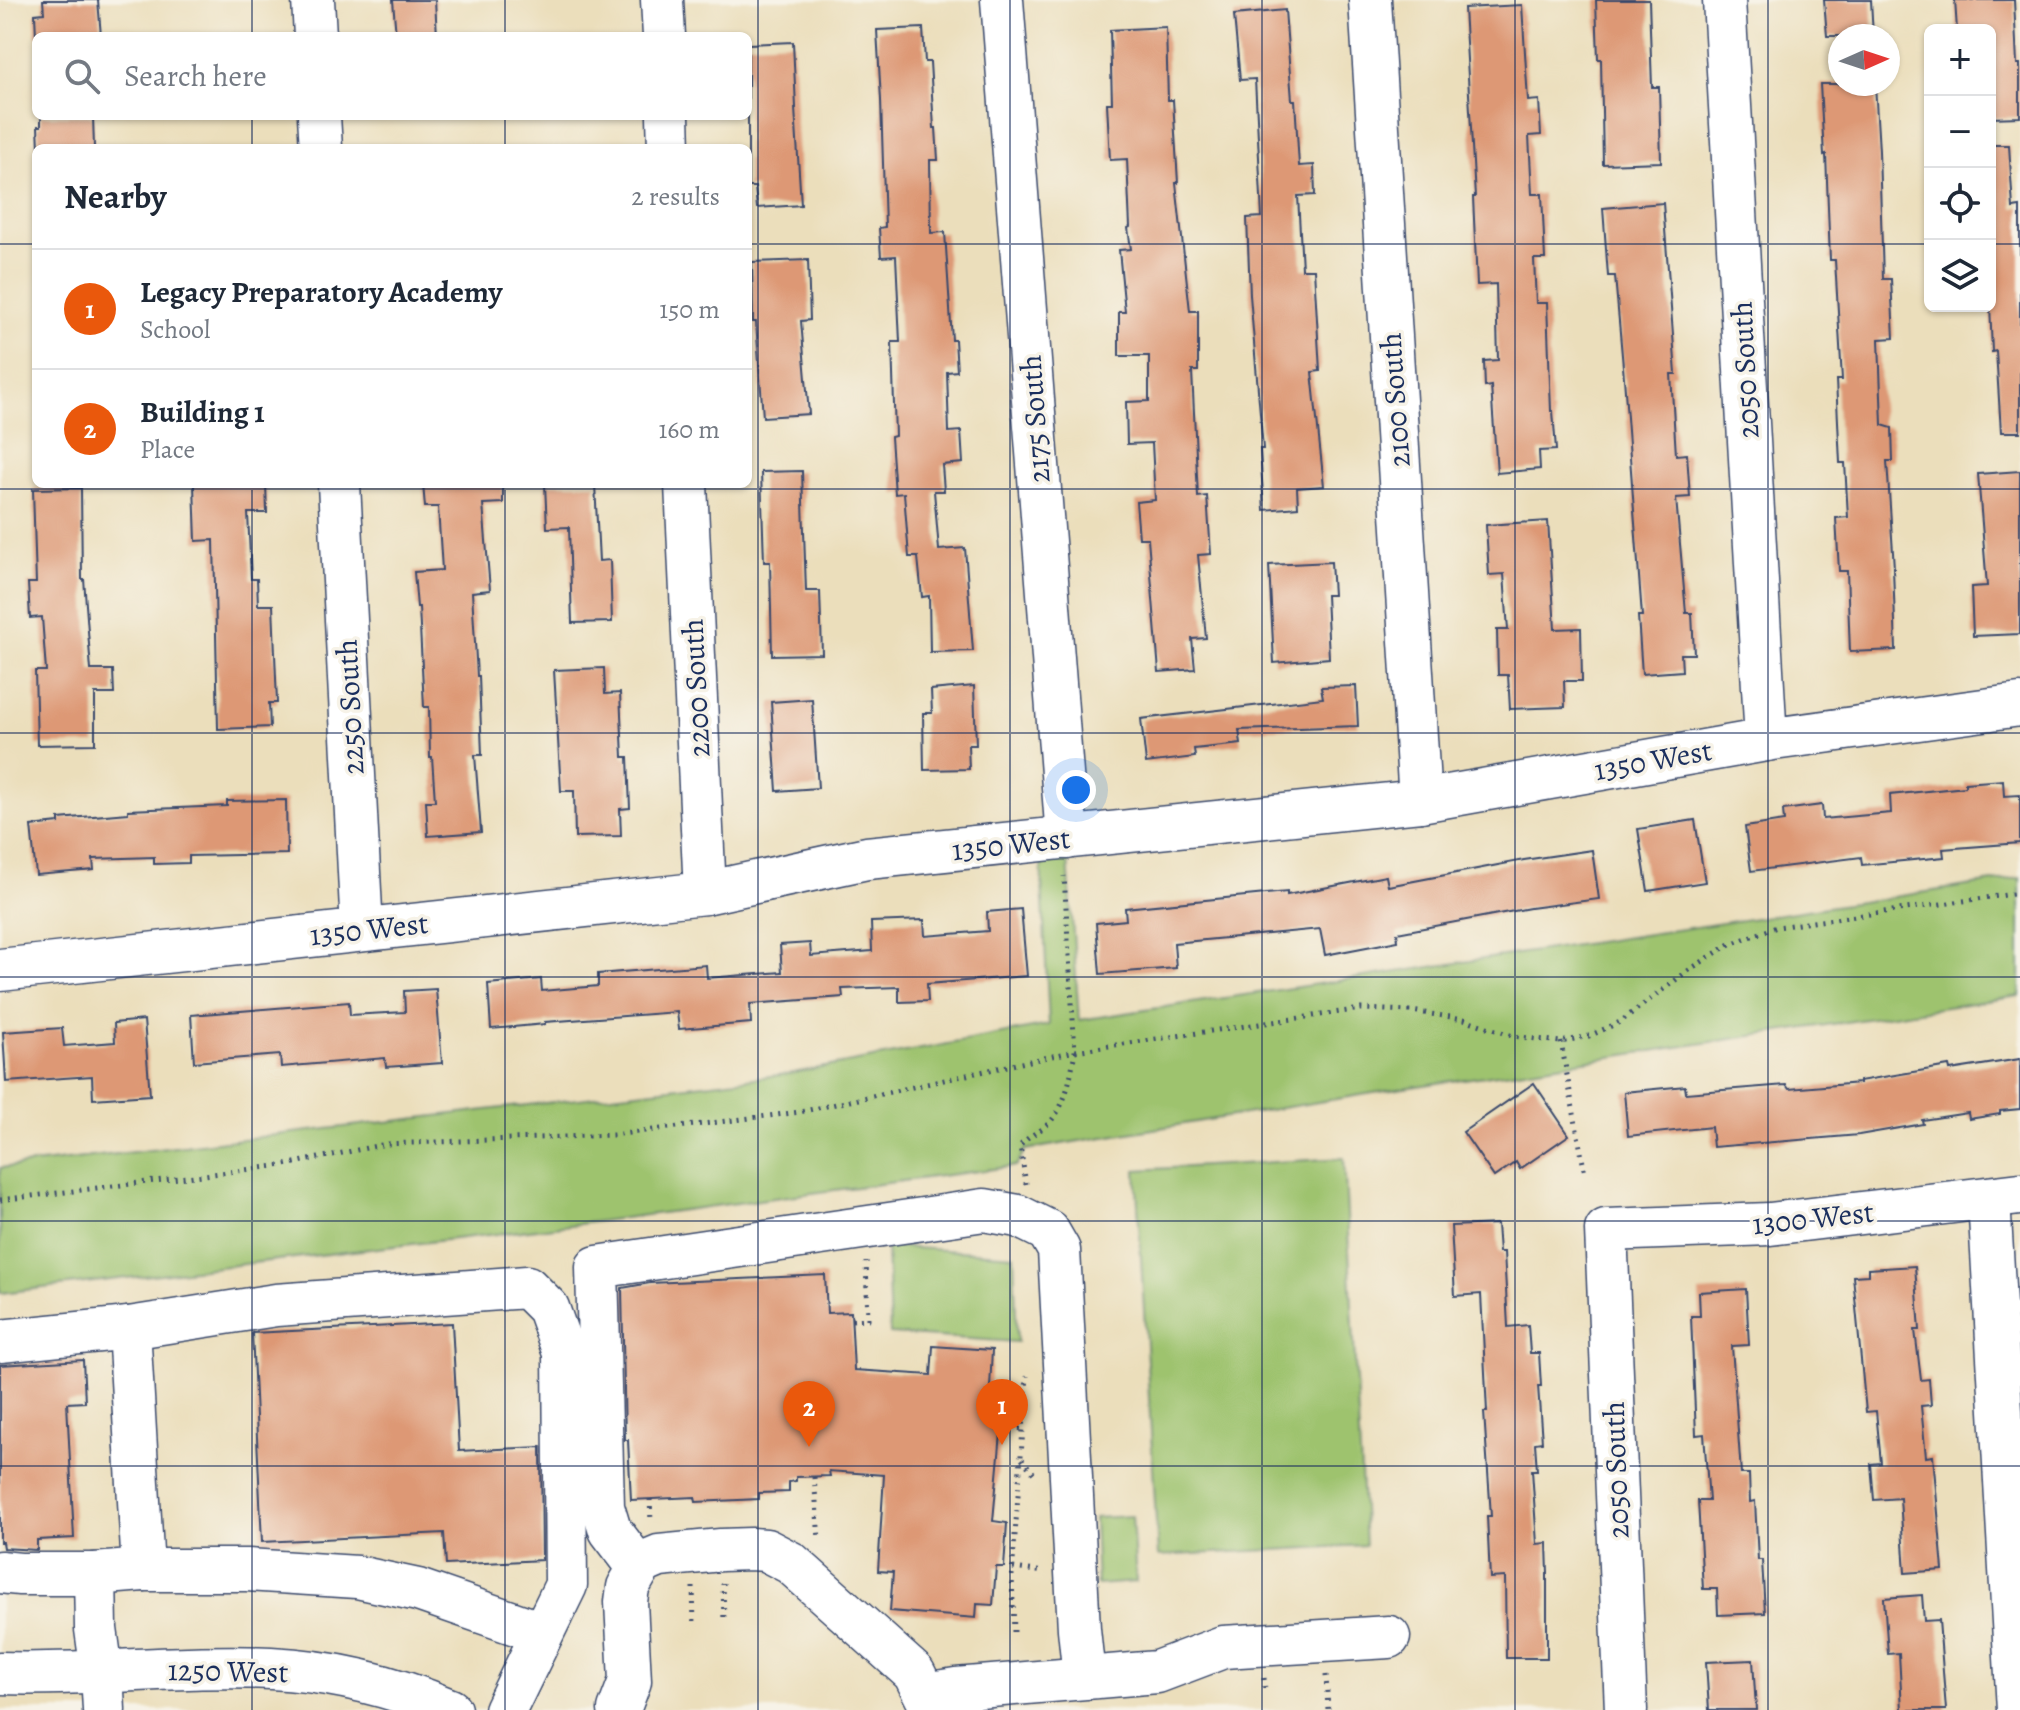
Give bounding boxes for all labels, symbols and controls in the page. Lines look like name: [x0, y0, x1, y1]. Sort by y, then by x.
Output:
north arrow: [1828, 24, 1900, 96]
map controls: [1924, 24, 1996, 312]
button: +: [1924, 24, 1996, 96]
search box: [32, 32, 752, 120]
icon: search: [60, 54, 104, 98]
text: Search here: [124, 56, 267, 96]
button: −: [1924, 96, 1996, 168]
button: locate: [1924, 168, 1996, 240]
text: Nearby: [64, 173, 167, 220]
text: 2 results: [631, 179, 720, 214]
button: layers: [1924, 240, 1996, 312]
text: Legacy Preparatory Academy: [140, 272, 502, 312]
text: 1: [85, 292, 95, 327]
text: 150 m: [659, 292, 720, 327]
street label: 2050 South: [1721, 300, 1769, 440]
text: School: [140, 312, 210, 347]
street label: 2100 South: [1370, 331, 1420, 469]
street label: 2175 South: [1011, 354, 1059, 484]
text: Building 1: [140, 392, 265, 432]
text: 2: [84, 412, 96, 447]
text: 160 m: [658, 412, 720, 447]
text: Place: [140, 432, 195, 467]
street label: 2200 South: [672, 618, 720, 758]
street label: 2250 South: [326, 638, 374, 776]
street label: 1350 West: [1591, 730, 1715, 790]
your location: [1056, 770, 1096, 810]
street label: 1350 West: [950, 818, 1072, 870]
street label: 1350 West: [308, 903, 430, 955]
street label: 1300 West: [1750, 1192, 1876, 1244]
pin: 1: [976, 1379, 1028, 1445]
pin: 2: [783, 1381, 835, 1447]
street label: 2050 South: [1594, 1401, 1638, 1539]
street label: 1250 West: [167, 1650, 289, 1692]

